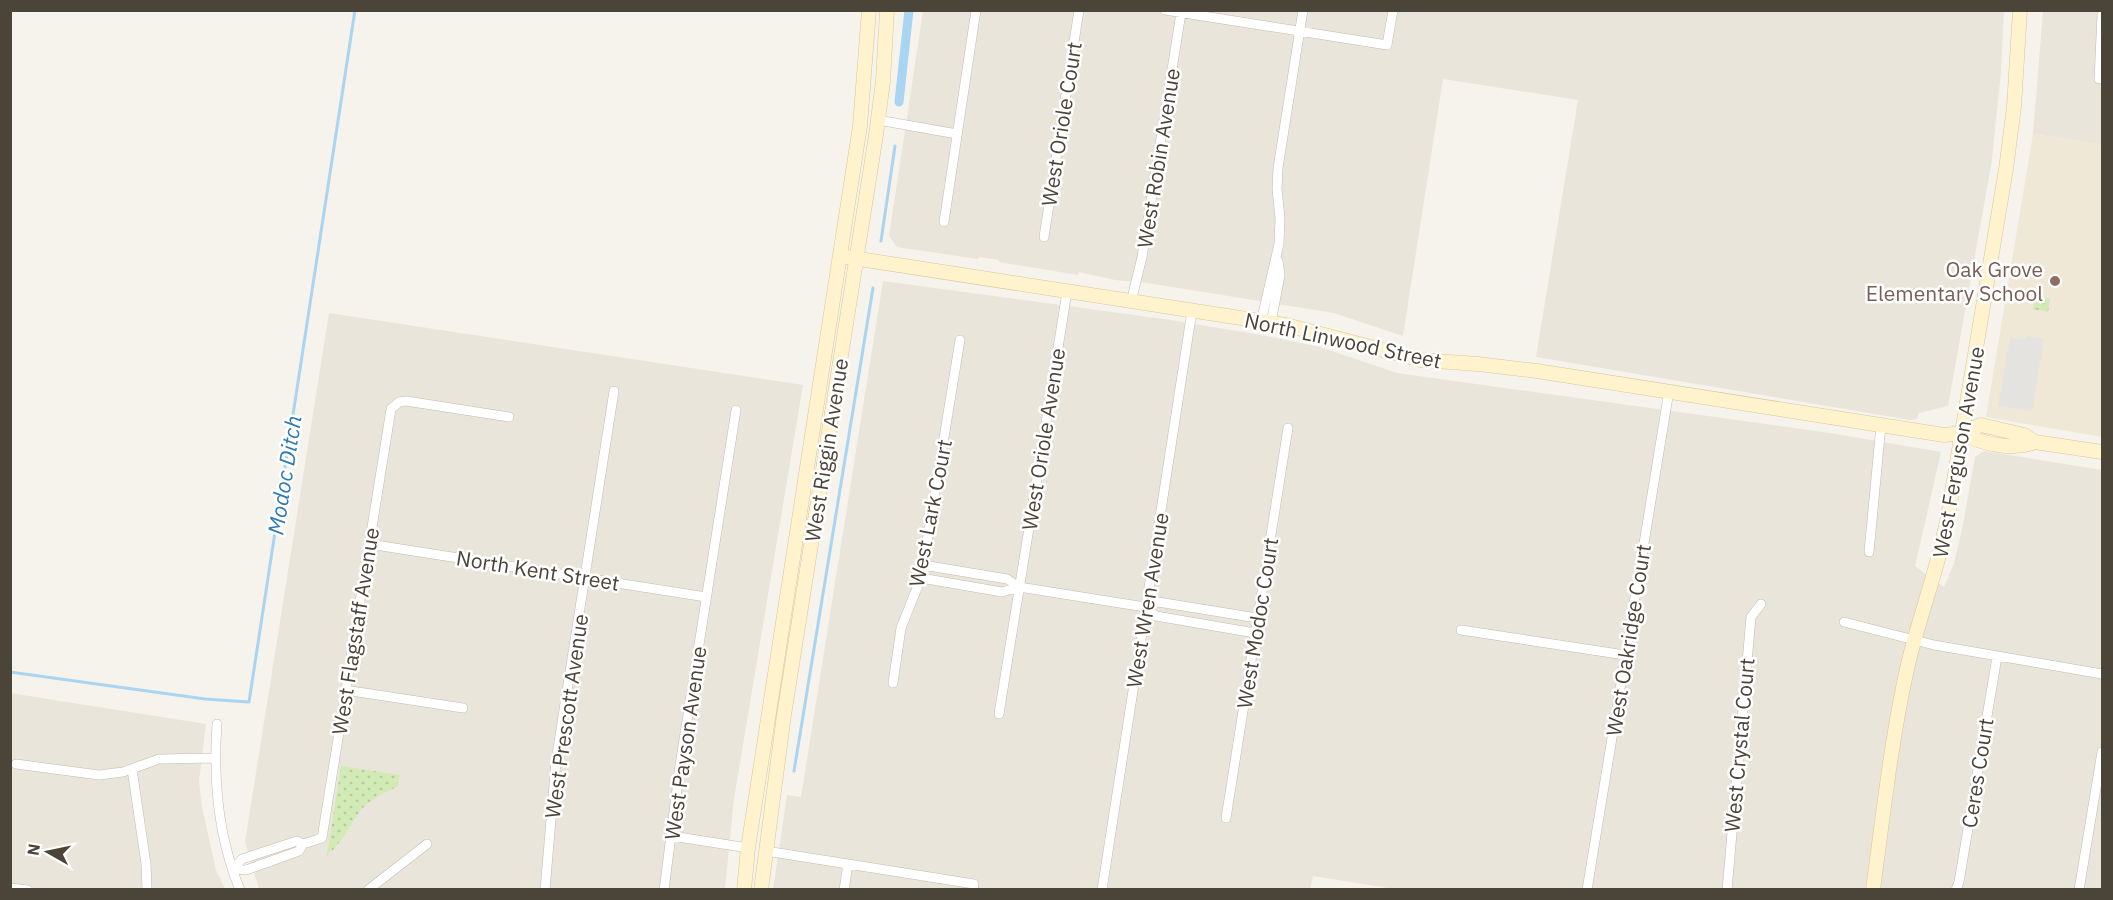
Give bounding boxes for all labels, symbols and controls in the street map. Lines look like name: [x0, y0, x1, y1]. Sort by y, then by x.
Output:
street label: West Oriole Court: [1034, 40, 1088, 208]
street label: West Robin Avenue: [1130, 66, 1186, 250]
place label: Oak Grove Elementary School: [1866, 255, 2043, 307]
marker: Oak Grove Elementary School: [2048, 274, 2062, 288]
street label: North Linwood Street: [1242, 305, 1444, 375]
street label: West Ferguson Avenue: [1926, 344, 1990, 560]
street label: West Oriole Avenue: [1015, 346, 1071, 532]
street label: West Riggin Avenue: [798, 356, 854, 544]
water label: Modoc Ditch: [260, 413, 308, 537]
street label: West Lark Court: [902, 437, 958, 589]
street label: West Wren Avenue: [1119, 510, 1175, 690]
street label: West Flagstaff Avenue: [325, 525, 385, 737]
street label: West Modoc Court: [1230, 536, 1284, 710]
street label: West Oakridge Court: [1599, 542, 1657, 738]
street label: North Kent Street: [454, 543, 622, 597]
street label: West Prescott Avenue: [538, 612, 594, 820]
street label: West Payson Avenue: [658, 644, 712, 842]
street label: West Crystal Court: [1717, 657, 1761, 833]
street label: Ceres Court: [1955, 716, 1999, 830]
north arrow: [18, 822, 78, 882]
text: N: [22, 842, 44, 857]

